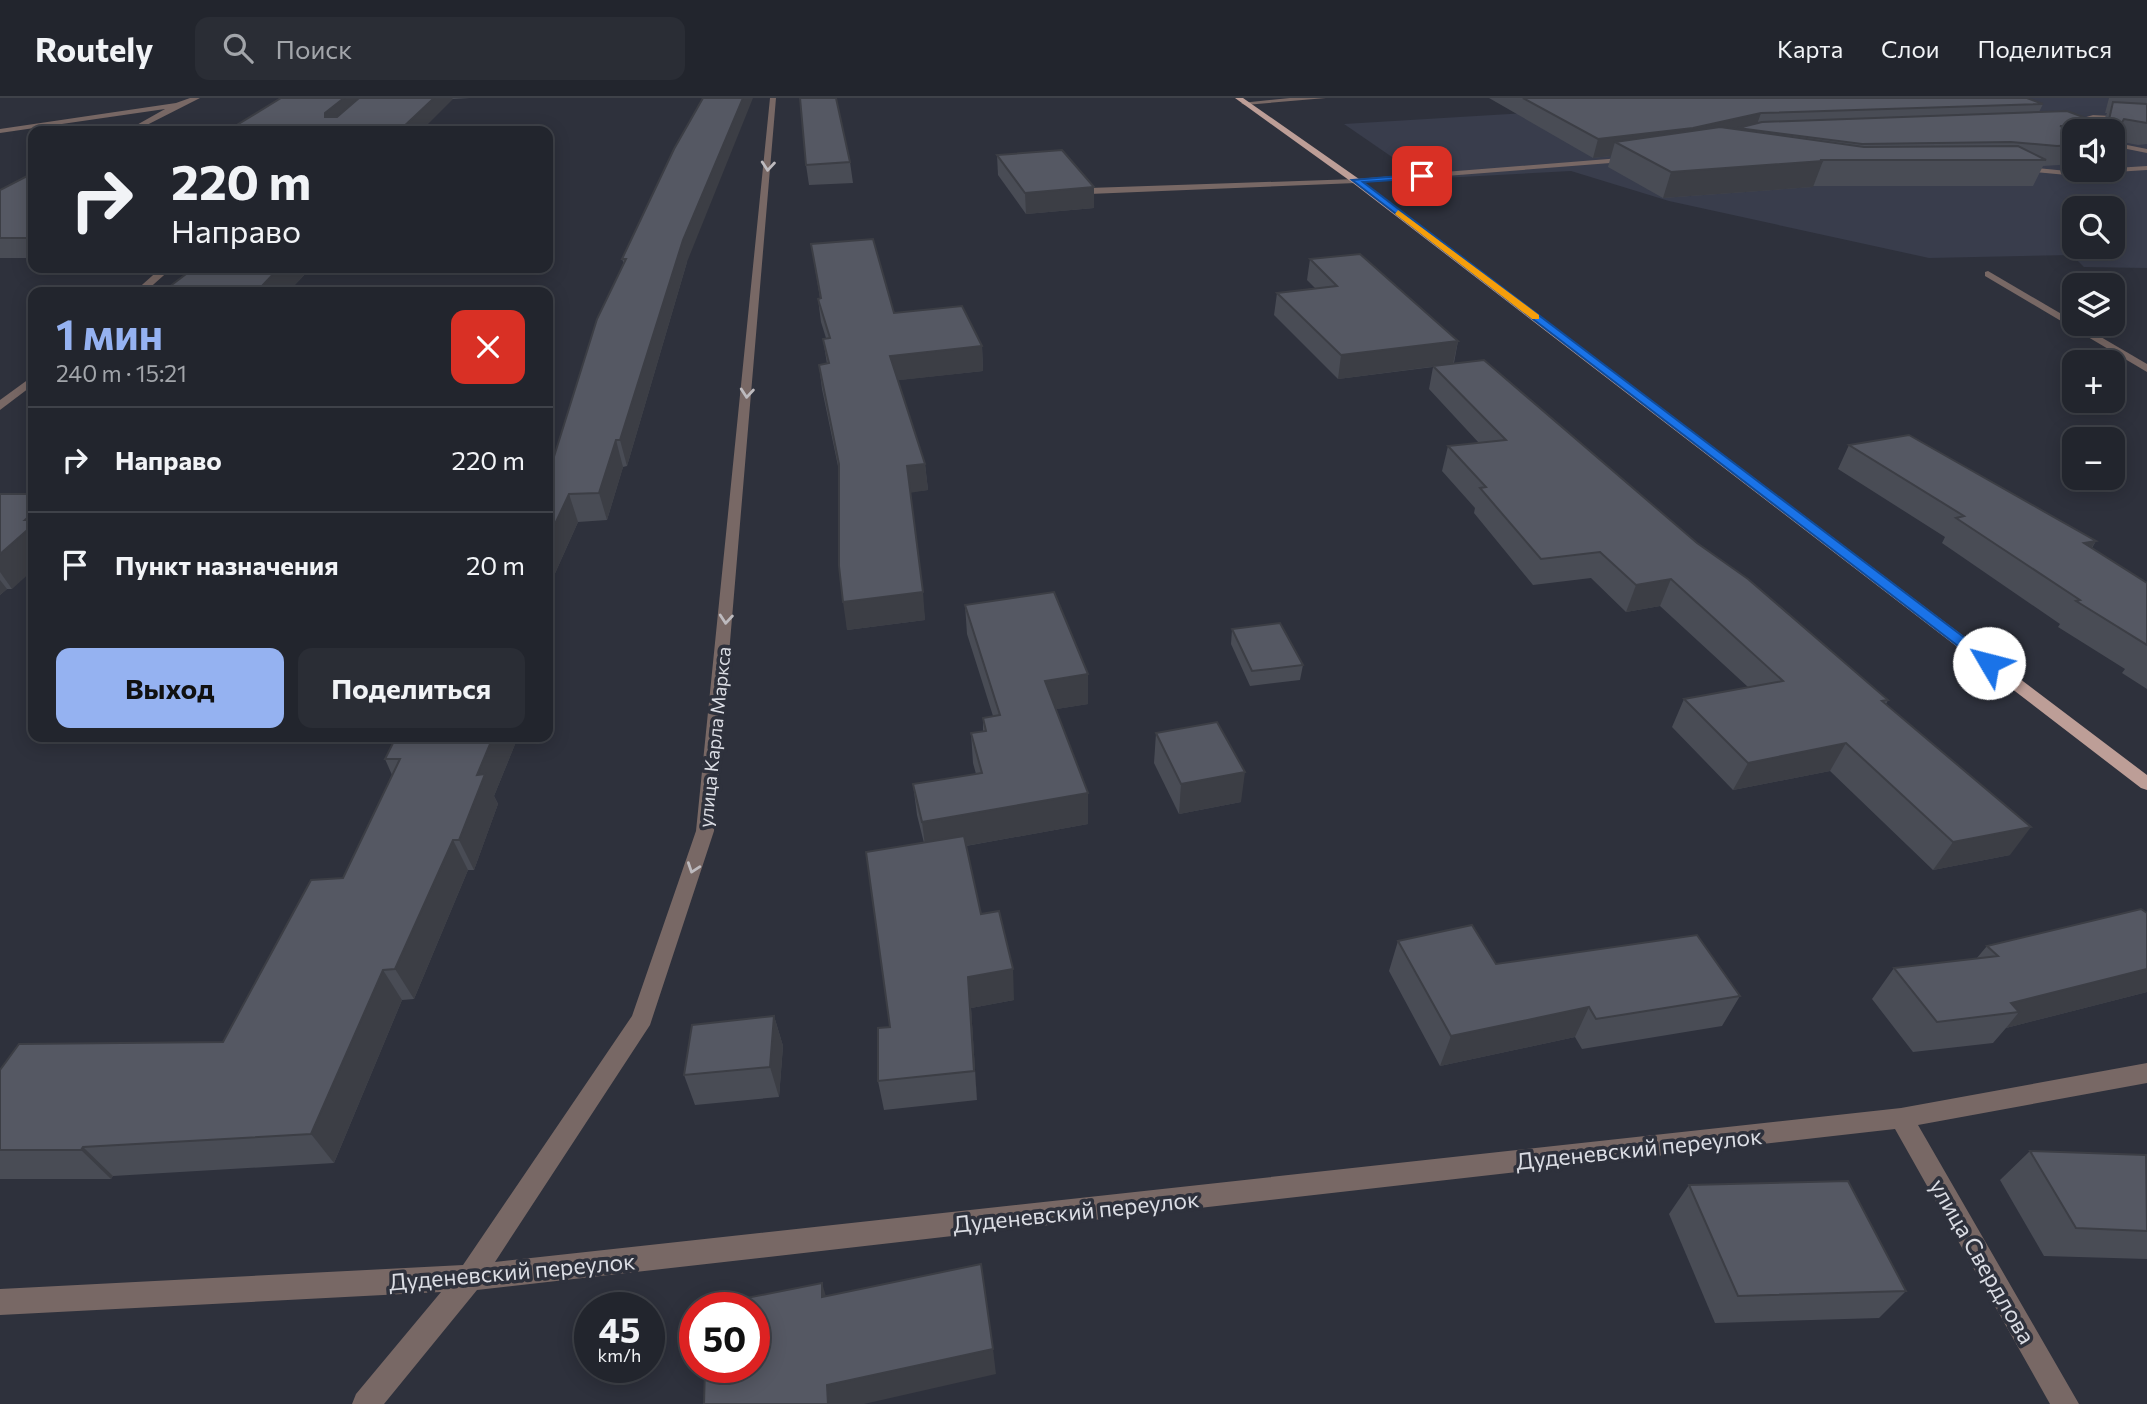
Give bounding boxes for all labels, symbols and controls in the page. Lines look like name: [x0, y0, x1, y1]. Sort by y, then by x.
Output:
search box: [195, 17, 685, 80]
text: Routely: [35, 28, 153, 69]
icon: search: [219, 29, 257, 67]
text: Поиск: [275, 33, 352, 64]
text: Карта: [1777, 34, 1843, 63]
text: Слои: [1881, 34, 1939, 63]
text: Поделиться: [1977, 34, 2112, 63]
map controls: [2062, 119, 2125, 490]
button: sound: [2062, 119, 2125, 182]
pin: [1392, 146, 1452, 206]
text: 220 m: [171, 150, 311, 210]
icon: right: [56, 154, 147, 245]
icon: arrive: [1403, 157, 1441, 195]
one-way arrow: [761, 161, 776, 172]
button: search: [2062, 196, 2125, 259]
text: Направо: [171, 210, 301, 250]
button: layers: [2062, 273, 2125, 336]
text: 1 мин: [56, 307, 163, 359]
button: close: [451, 310, 525, 384]
button: +: [2062, 350, 2125, 413]
text: 240 m · 15:21: [56, 359, 187, 387]
one-way arrow: [740, 387, 755, 398]
button: −: [2062, 427, 2125, 490]
icon: right: [56, 441, 94, 479]
text: Направо: [115, 444, 222, 475]
text: 220 m: [452, 444, 525, 475]
icon: arrive: [56, 546, 94, 584]
text: Пункт назначения: [115, 549, 339, 580]
text: 20 m: [466, 549, 525, 580]
one-way arrow: [718, 613, 733, 625]
position arrow: [1952, 626, 2026, 700]
street label: улица Карла Маркса: [693, 645, 735, 829]
button: Выход: [56, 648, 284, 728]
button: Поделиться: [298, 648, 525, 728]
one-way arrow: [687, 861, 701, 874]
street label: Дуденевский переулок: [1514, 1121, 1764, 1175]
street label: улица Свердлова: [1924, 1173, 2042, 1349]
street label: Дуденевский переулок: [951, 1184, 1201, 1238]
street label: Дуденевский переулок: [387, 1246, 637, 1296]
speed limit sign: 50: [679, 1292, 770, 1383]
text: 45: [599, 1307, 640, 1350]
text: km/h: [598, 1344, 641, 1366]

